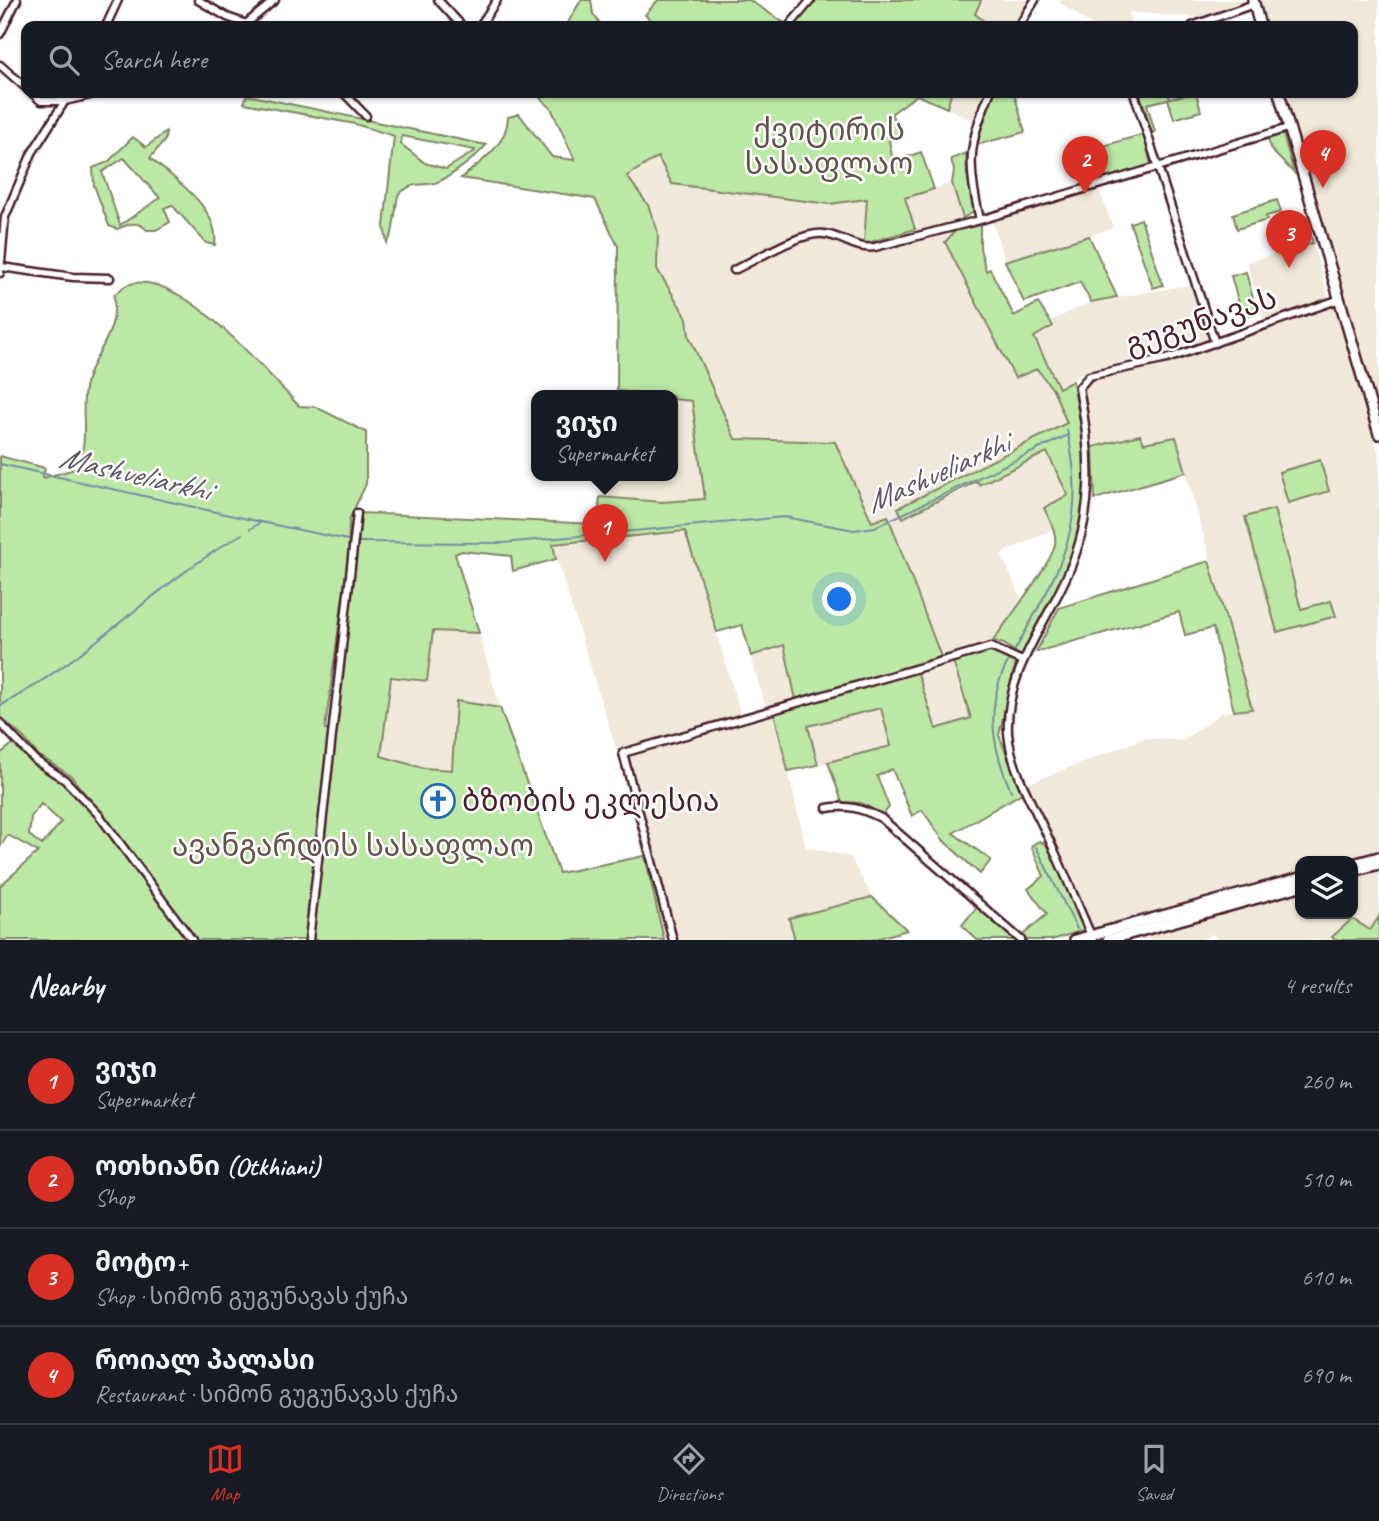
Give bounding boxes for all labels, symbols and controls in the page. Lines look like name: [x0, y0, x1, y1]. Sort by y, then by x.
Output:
search box: [21, 21, 1358, 98]
icon: search: [45, 41, 83, 79]
text: Search here: [101, 43, 207, 76]
park label: ქვიტირის სასაფლაო: [745, 111, 913, 183]
pin: 4: [1300, 130, 1346, 188]
pin: 2: [1062, 136, 1108, 194]
pin: 3: [1266, 210, 1312, 268]
street label: გუგუნავას: [1120, 279, 1282, 363]
popup: [531, 390, 678, 481]
text: ვიჯი: [556, 406, 618, 439]
water label: Mashveliarkhi: [859, 419, 1023, 522]
water label: Mashveliarkhi: [56, 436, 222, 512]
text: Supermarket: [556, 439, 653, 468]
pin: 1: [582, 504, 628, 562]
your location: [822, 582, 856, 616]
church icon: ბზობის ეკლესია: [419, 782, 457, 820]
place label: ბზობის ეკლესია: [462, 782, 720, 820]
park label: ავანგარდის სასაფლაო: [172, 827, 534, 865]
map controls: [1295, 856, 1358, 919]
button: layers: [1295, 856, 1358, 919]
text: Nearby: [28, 967, 104, 1005]
text: 4 results: [1284, 971, 1351, 1000]
text: ვიჯი: [95, 1052, 157, 1085]
text: 1: [46, 1067, 56, 1096]
text: 260 m: [1302, 1067, 1351, 1096]
text: Supermarket: [95, 1085, 193, 1114]
text: ოთხიანი (Otkhiani): [95, 1150, 320, 1183]
text: 2: [46, 1165, 56, 1194]
text: 510 m: [1302, 1165, 1351, 1194]
text: Shop: [95, 1183, 134, 1212]
text: მოტო+: [95, 1246, 188, 1279]
text: 3: [46, 1263, 56, 1292]
text: 610 m: [1302, 1263, 1351, 1292]
text: Shop · სიმონ გუგუნავას ქუჩა: [95, 1282, 408, 1311]
text: როიალ პალასი: [95, 1344, 315, 1377]
text: 4: [46, 1361, 56, 1390]
text: 690 m: [1302, 1361, 1351, 1390]
text: Restaurant · სიმონ გუგუნავას ქუჩა: [95, 1380, 458, 1409]
tab: Map: [206, 1440, 244, 1506]
tab: Directions: [656, 1440, 723, 1506]
tab: Saved: [1135, 1440, 1173, 1506]

